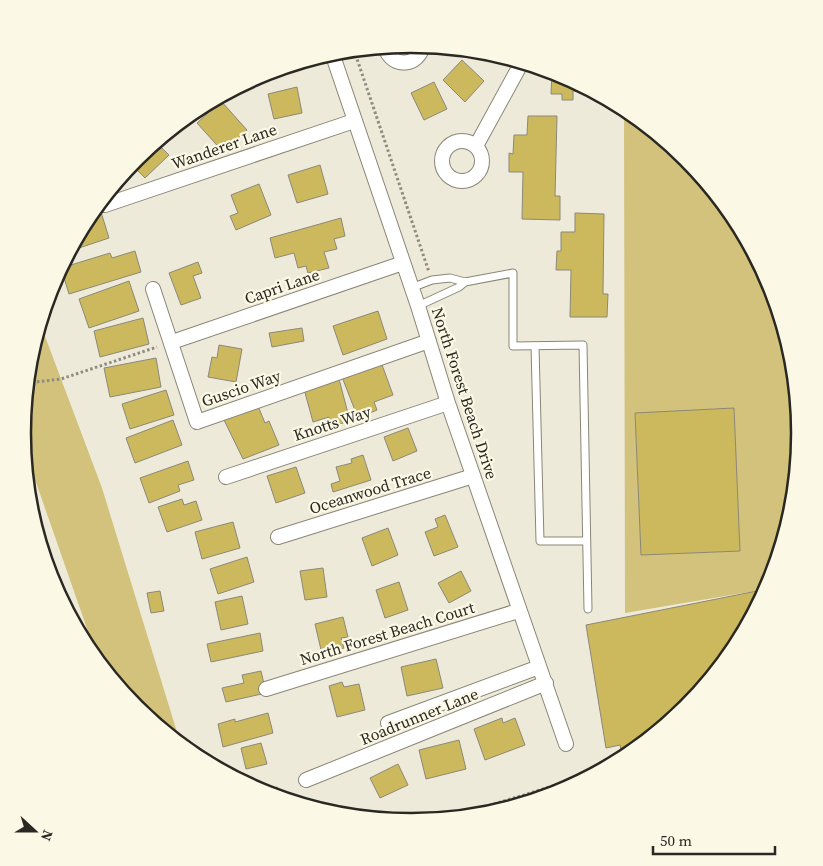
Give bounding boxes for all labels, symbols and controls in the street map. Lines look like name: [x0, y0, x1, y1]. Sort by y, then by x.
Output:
street label: Wanderer Lane: [168, 118, 280, 174]
street label: Capri Lane: [242, 263, 322, 309]
street label: North Forest Beach Drive: [427, 304, 503, 482]
street label: Guscio Way: [199, 364, 284, 412]
street label: Knotts Way: [290, 400, 374, 446]
street label: Oceanwood Trace: [306, 461, 434, 519]
street label: North Forest Beach Court: [297, 596, 478, 670]
street label: Roadrunner Lane: [357, 682, 481, 750]
north arrow: [10, 806, 60, 856]
scale bar: [653, 824, 776, 856]
text: N: [36, 827, 58, 844]
text: 50 m: [660, 830, 692, 851]

